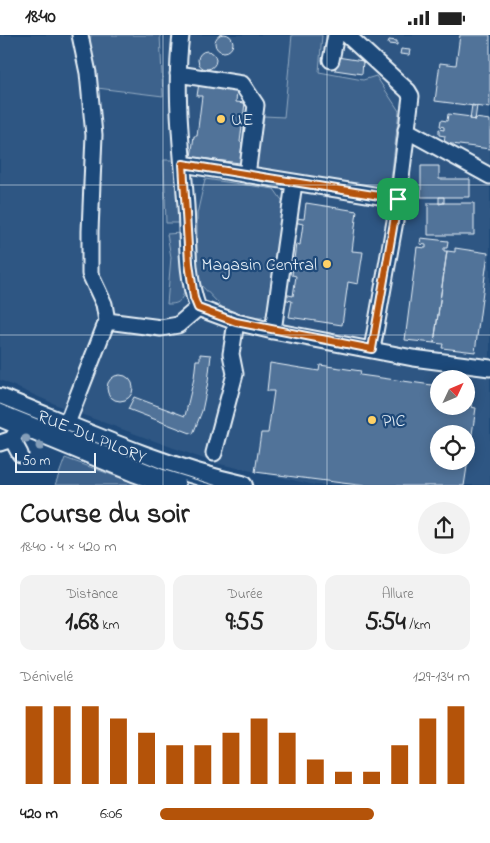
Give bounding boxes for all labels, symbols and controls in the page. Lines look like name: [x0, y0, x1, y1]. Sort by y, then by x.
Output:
text: 18:40: [25, 4, 56, 31]
place label: UE: [231, 108, 253, 134]
marker: UE: [215, 113, 227, 125]
pin: [377, 178, 419, 220]
icon: arrive: [384, 185, 412, 213]
place label: Magasin Central: [202, 253, 317, 280]
marker: Magasin Central: [321, 258, 333, 270]
north arrow: [430, 370, 475, 415]
map controls: [430, 370, 475, 470]
street label: RUE DU PILORY: [33, 404, 150, 472]
place label: PIC: [382, 409, 406, 435]
marker: PIC: [366, 414, 378, 426]
button: locate: [430, 425, 475, 470]
scale bar: [15, 451, 96, 474]
text: 50 m: [22, 451, 50, 472]
text: Course du soir: [20, 495, 190, 536]
button: share: [418, 502, 470, 554]
text: 18:40 · 4 × 420 m: [20, 535, 117, 559]
text: Distance: [67, 584, 118, 605]
text: Durée: [227, 584, 263, 605]
text: Allure: [382, 584, 414, 605]
text: 1.68: [65, 605, 99, 641]
text: 9:55: [226, 605, 264, 641]
text: 5:54: [365, 605, 406, 641]
text: km: [99, 615, 119, 636]
text: /km: [406, 615, 431, 636]
text: Dénivelé: [20, 665, 73, 689]
text: 129–134 m: [413, 665, 470, 689]
text: 420 m: [20, 802, 58, 826]
text: 6:06: [100, 802, 122, 826]

